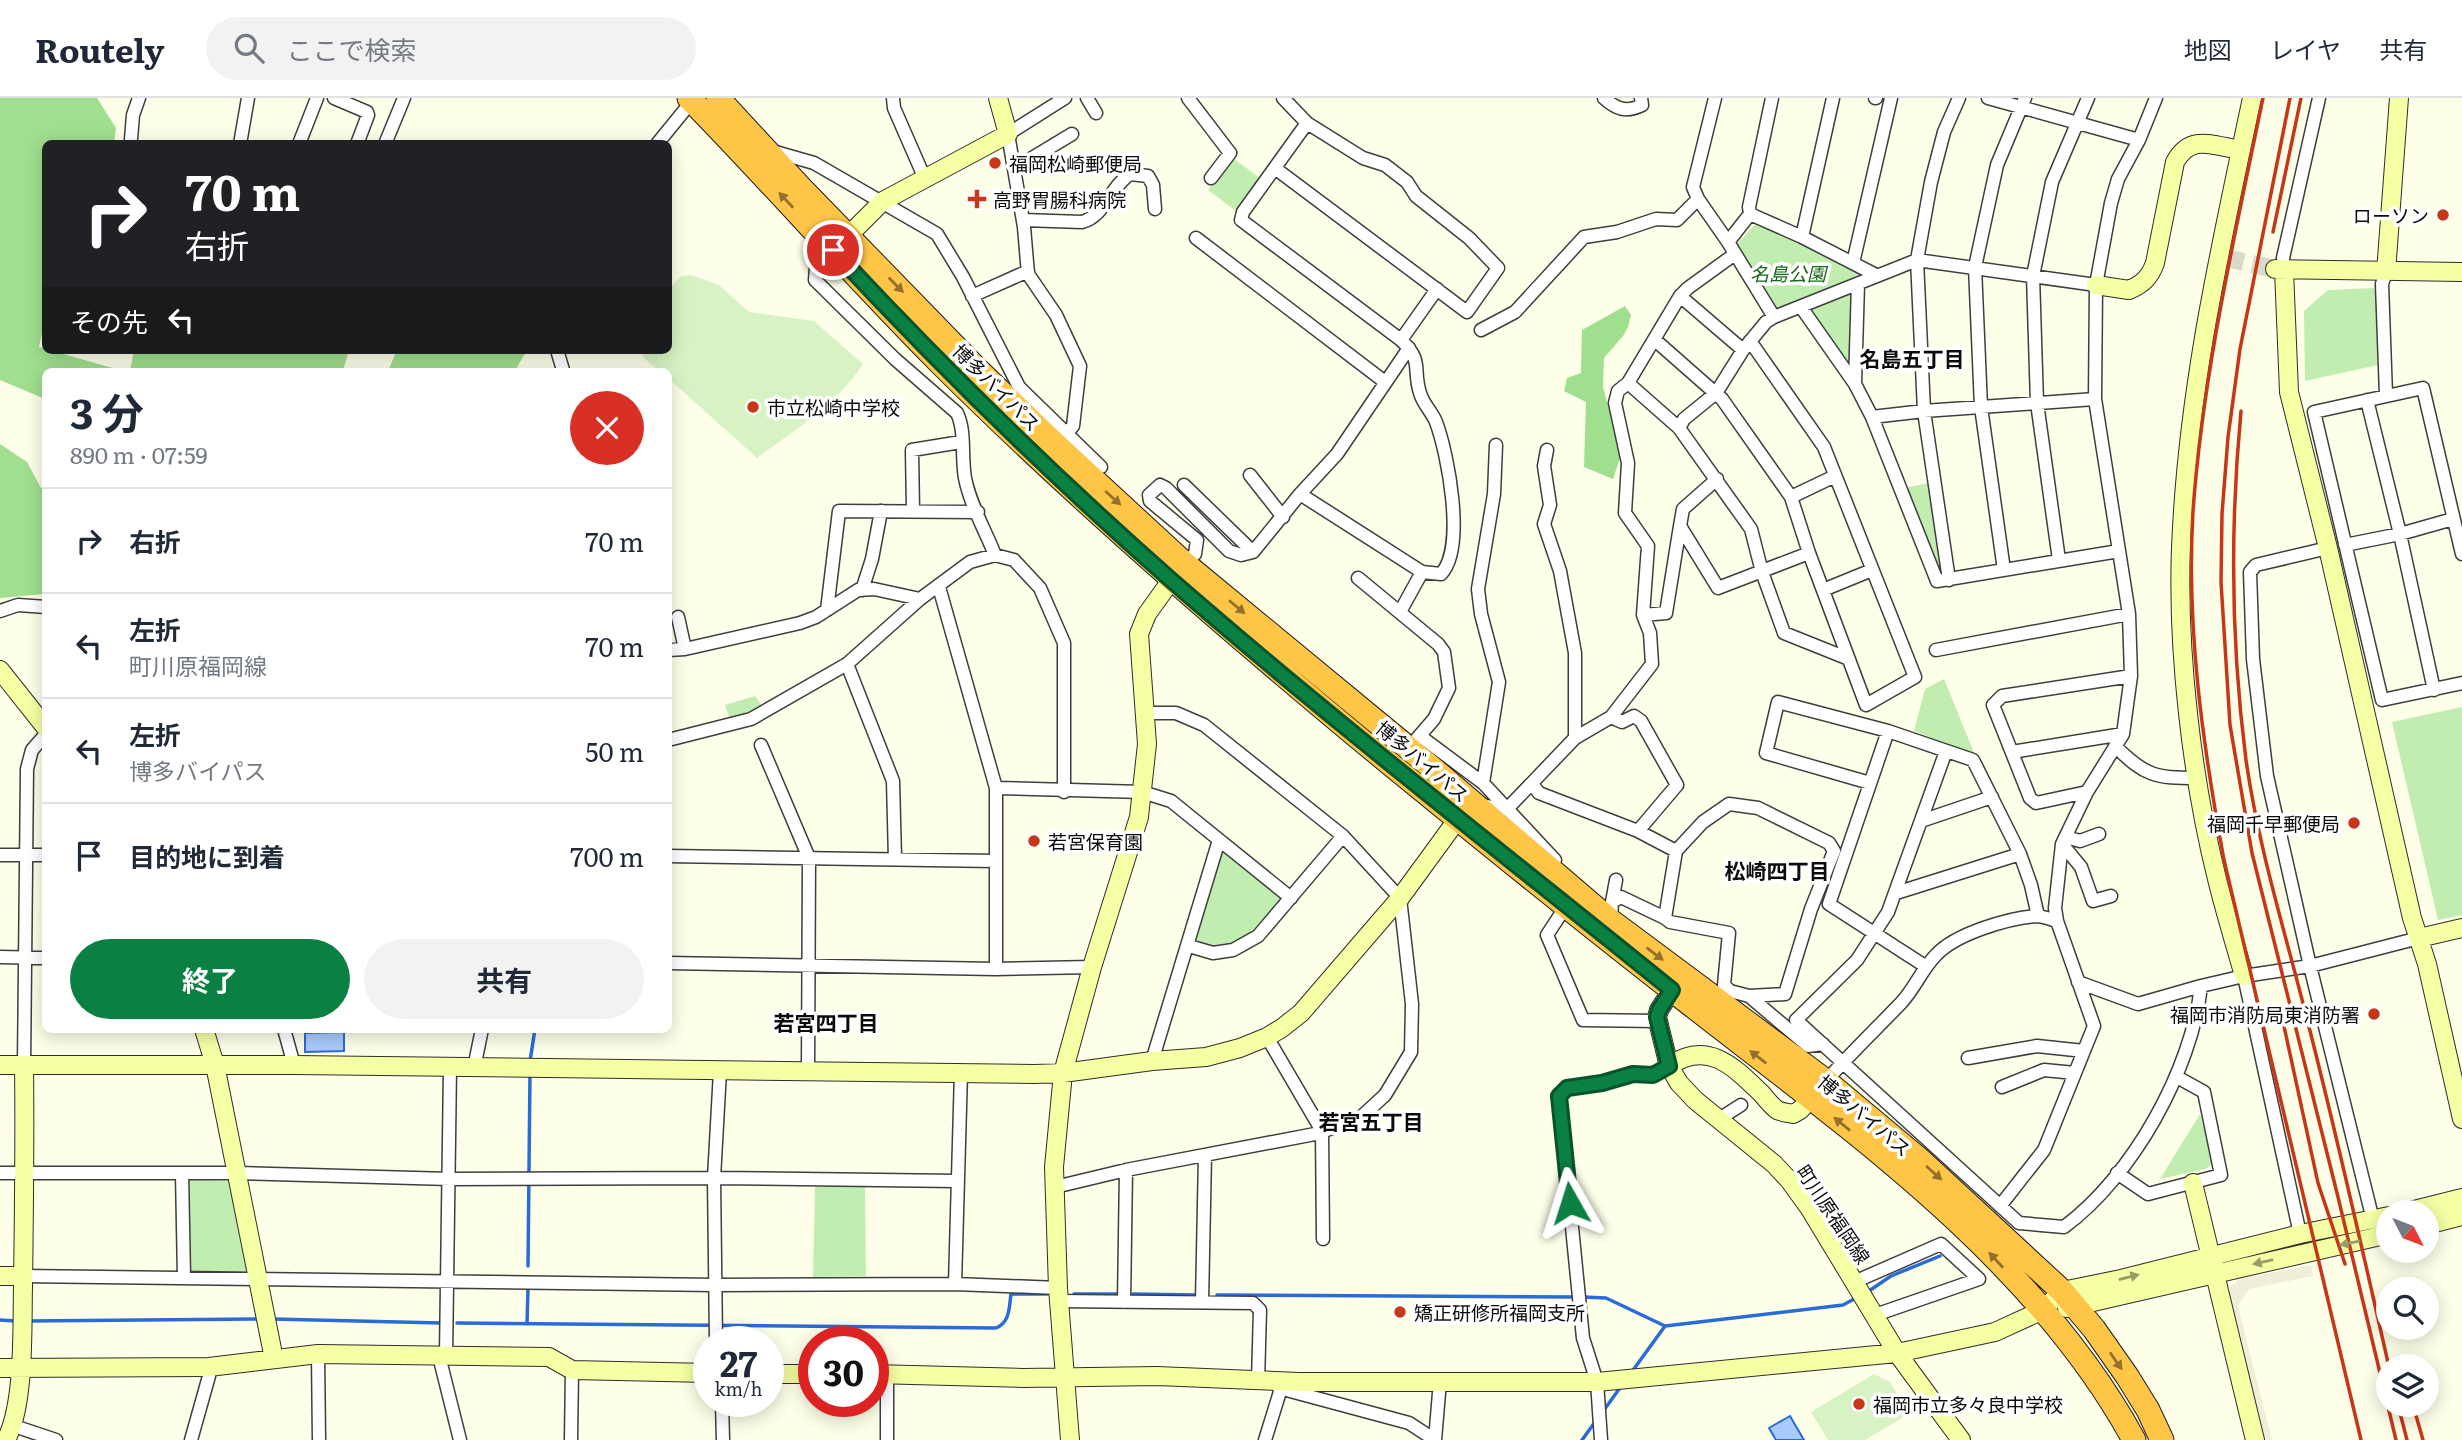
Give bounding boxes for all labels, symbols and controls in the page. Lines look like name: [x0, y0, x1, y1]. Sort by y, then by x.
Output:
search box: [206, 17, 696, 80]
text: Routely: [35, 24, 164, 73]
icon: search: [230, 29, 268, 67]
text: ここで検索: [286, 29, 416, 68]
text: 地図: [2184, 31, 2232, 66]
text: レイヤ: [2270, 31, 2341, 66]
text: 共有: [2379, 31, 2427, 66]
place label: 福岡松崎郵便局: [1009, 149, 1142, 177]
text: 70 m: [185, 153, 300, 226]
marker: 福岡松崎郵便局: [987, 155, 1003, 171]
icon: right: [70, 168, 161, 259]
place label: 高野胃腸科病院: [993, 185, 1126, 213]
marker: 高野胃腸科病院: [967, 189, 987, 209]
one-way arrow: [778, 191, 794, 209]
place label: ローソン: [2353, 201, 2429, 229]
marker: ローソン: [2435, 207, 2451, 223]
text: 右折: [185, 220, 249, 268]
pin: [803, 220, 863, 280]
icon: arrive: [814, 231, 852, 269]
park label: 名島公園: [1750, 259, 1829, 287]
one-way arrow: [888, 277, 904, 293]
text: その先: [70, 301, 148, 340]
icon: left: [162, 301, 200, 339]
street label: 博多バイパス: [947, 337, 1047, 437]
district label: 名島五丁目: [1860, 342, 1965, 373]
text: 3 分: [70, 380, 144, 442]
button: close: [570, 391, 644, 465]
place label: 市立松崎中学校: [767, 393, 900, 421]
marker: 市立松崎中学校: [745, 399, 761, 415]
text: 890 m · 07:59: [70, 437, 208, 471]
one-way arrow: [1104, 490, 1122, 506]
text: 右折: [129, 521, 181, 560]
text: 70 m: [585, 521, 644, 560]
icon: right: [70, 522, 108, 560]
one-way arrow: [1228, 599, 1245, 614]
text: 左折: [129, 609, 181, 648]
text: 70 m: [585, 626, 644, 665]
icon: left: [70, 627, 108, 665]
text: 町川原福岡線: [129, 648, 267, 682]
text: 左折: [129, 714, 181, 753]
street label: 博多バイパス: [1370, 714, 1476, 808]
text: 50 m: [585, 731, 644, 770]
icon: left: [70, 732, 108, 770]
text: 博多バイパス: [129, 753, 267, 787]
place label: 福岡千早郵便局: [2207, 809, 2340, 837]
marker: 福岡千早郵便局: [2346, 815, 2362, 831]
place label: 若宮保育園: [1048, 827, 1143, 855]
marker: 若宮保育園: [1026, 833, 1042, 849]
text: 目的地に到着: [129, 836, 285, 875]
text: 700 m: [570, 836, 644, 875]
icon: arrive: [70, 837, 108, 875]
district label: 松崎四丁目: [1725, 854, 1830, 885]
button: 終了: [70, 939, 350, 1019]
button: 共有: [364, 939, 644, 1019]
one-way arrow: [1645, 947, 1664, 961]
place label: 福岡市消防局東消防署: [2170, 1000, 2360, 1028]
district label: 若宮四丁目: [774, 1006, 879, 1037]
marker: 福岡市消防局東消防署: [2366, 1006, 2382, 1022]
one-way arrow: [1749, 1049, 1767, 1064]
street label: 博多バイパス: [1812, 1068, 1918, 1162]
district label: 若宮五丁目: [1319, 1105, 1424, 1136]
one-way arrow: [1834, 1116, 1852, 1131]
street label: 町川原福岡線: [1791, 1159, 1877, 1269]
one-way arrow: [1925, 1165, 1943, 1181]
position arrow: [1533, 1166, 1607, 1240]
north arrow: [2376, 1200, 2440, 1264]
map controls: [2376, 1200, 2439, 1417]
one-way arrow: [2339, 1237, 2361, 1248]
one-way arrow: [1988, 1252, 2004, 1269]
one-way arrow: [2252, 1257, 2274, 1268]
one-way arrow: [2118, 1271, 2140, 1282]
button: search: [2376, 1277, 2439, 1340]
place label: 矯正研修所福岡支所: [1414, 1298, 1585, 1326]
marker: 矯正研修所福岡支所: [1392, 1304, 1408, 1320]
speed limit sign: 30: [798, 1326, 889, 1417]
text: 27: [720, 1336, 757, 1388]
one-way arrow: [2109, 1352, 2122, 1371]
button: layers: [2376, 1354, 2439, 1417]
text: km/h: [715, 1375, 762, 1402]
place label: 福岡市立多々良中学校: [1873, 1390, 2063, 1418]
marker: 福岡市立多々良中学校: [1851, 1396, 1867, 1412]

